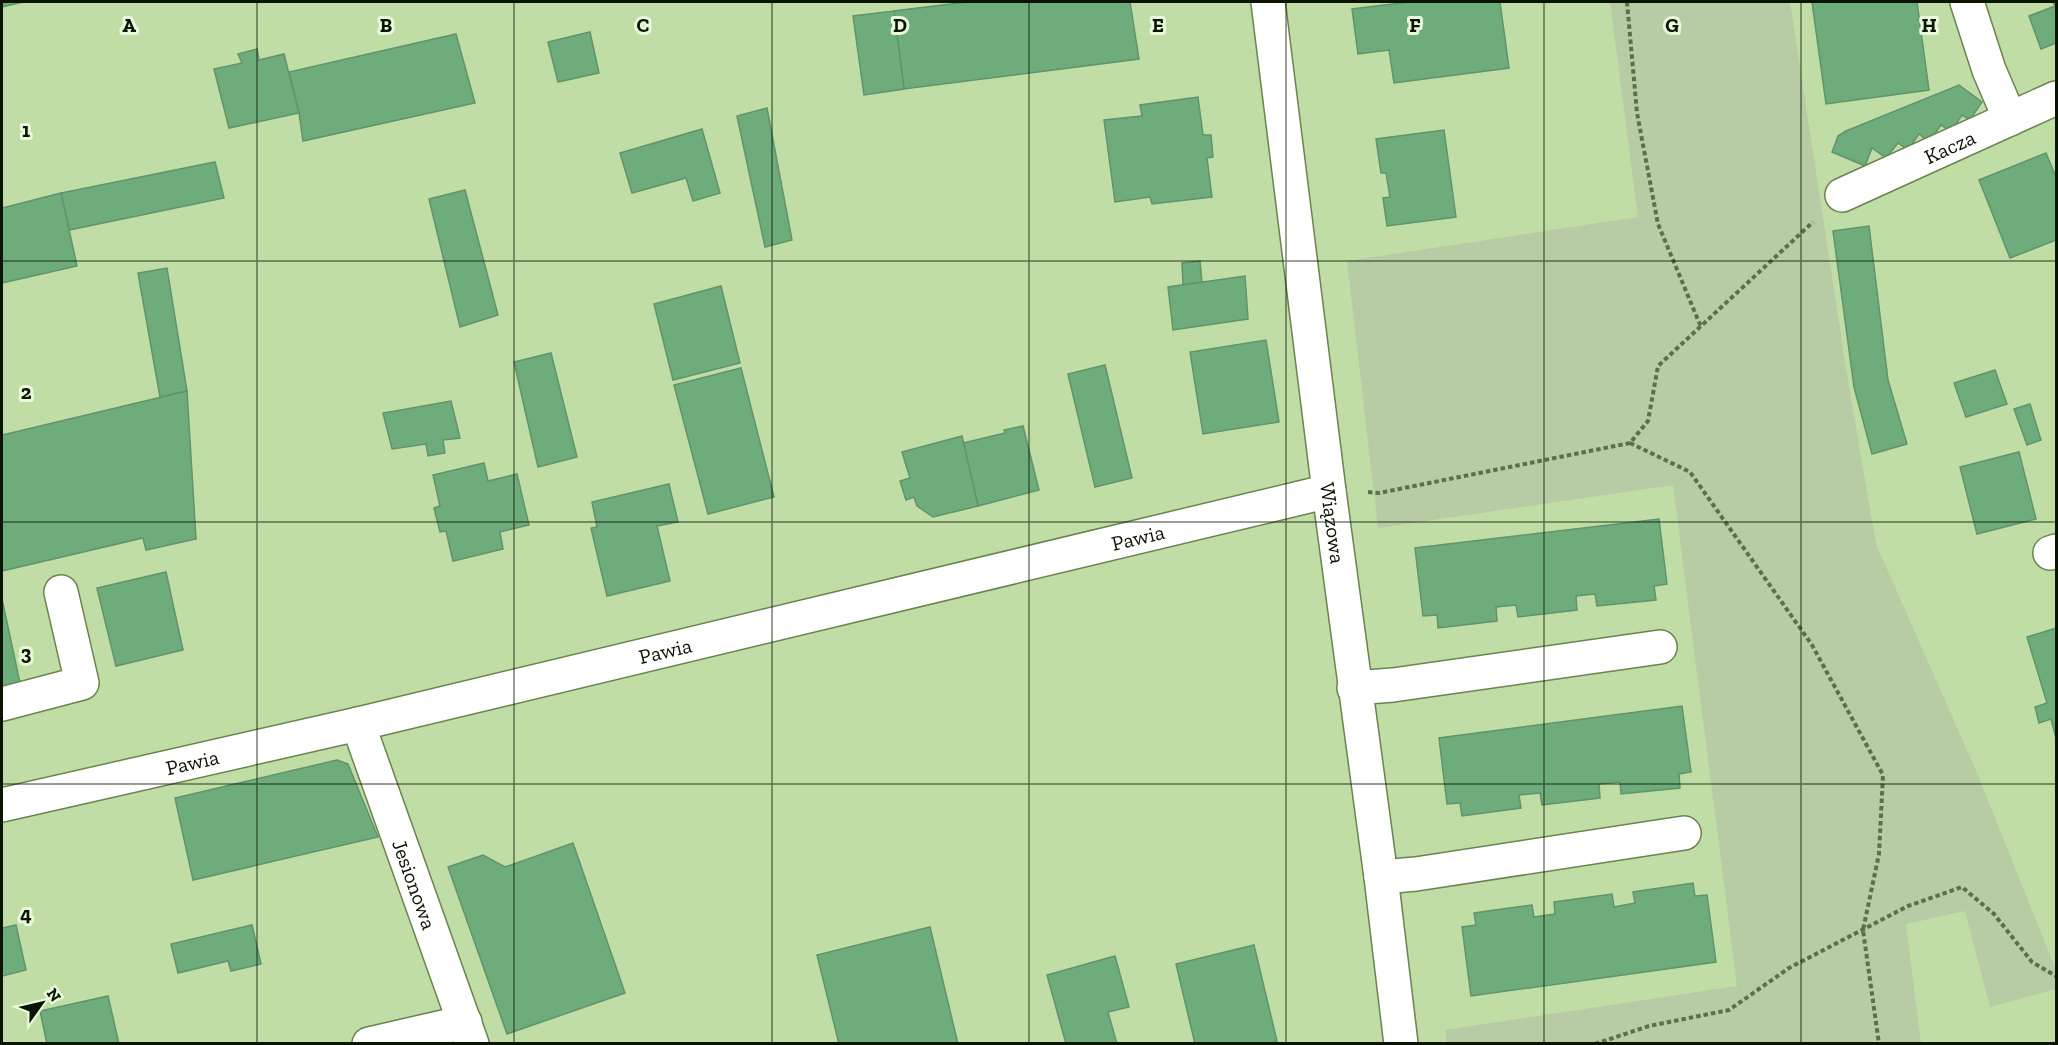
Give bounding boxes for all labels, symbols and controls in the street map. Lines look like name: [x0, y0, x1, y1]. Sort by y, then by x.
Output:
text: A: [122, 13, 136, 37]
text: B: [380, 13, 392, 37]
text: C: [637, 13, 650, 37]
text: D: [893, 13, 907, 37]
text: E: [1152, 13, 1164, 37]
text: F: [1409, 13, 1421, 37]
text: G: [1665, 13, 1679, 37]
text: H: [1921, 13, 1937, 37]
text: 1: [22, 118, 30, 142]
street label: Kacza: [1920, 124, 1979, 169]
text: 2: [21, 380, 32, 404]
street label: Wiązowa: [1315, 481, 1351, 565]
street label: Pawia: [1109, 518, 1167, 555]
street label: Pawia: [636, 632, 694, 669]
text: 3: [21, 641, 32, 665]
street label: Pawia: [163, 744, 221, 780]
street label: Jesionowa: [388, 836, 443, 932]
text: 4: [20, 902, 32, 926]
north arrow: [12, 973, 72, 1033]
text: N: [43, 985, 65, 1005]

